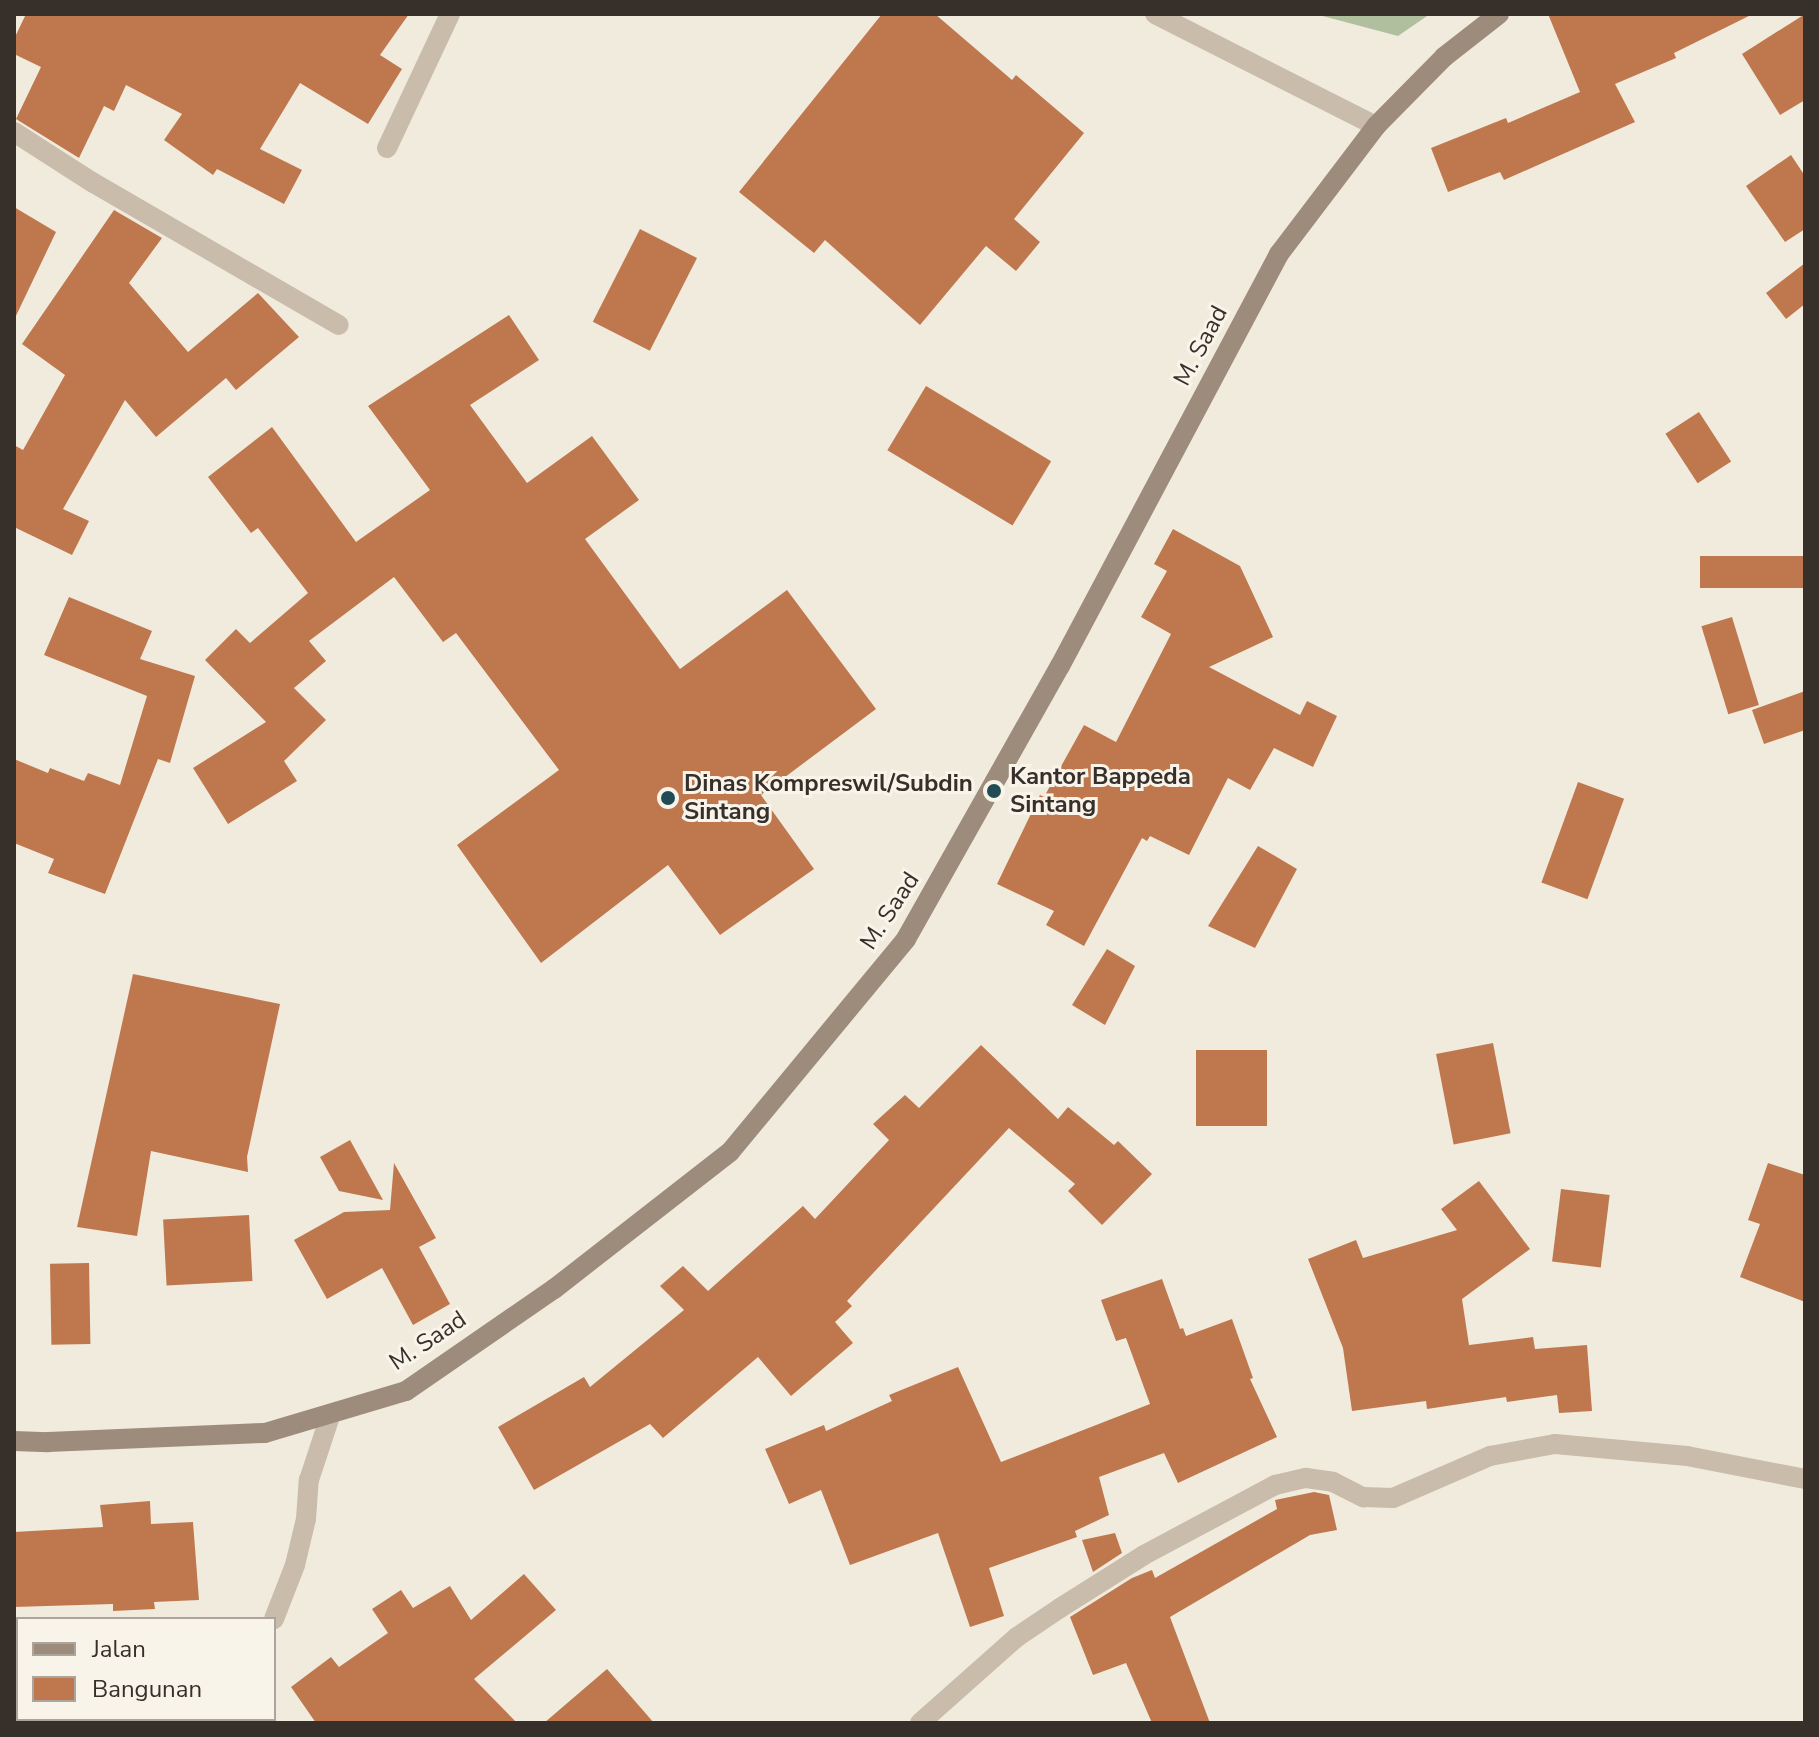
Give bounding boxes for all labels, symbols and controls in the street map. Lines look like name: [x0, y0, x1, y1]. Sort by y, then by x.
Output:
street label: M. Saad: [1168, 301, 1234, 391]
place label: Kantor Bappeda Sintang: [1010, 763, 1191, 819]
place label: Dinas Kompreswil/Subdin Sintang: [684, 770, 973, 826]
marker: Kantor Bappeda Sintang: [985, 782, 1003, 800]
marker: Dinas Kompreswil/Subdin Sintang: [659, 789, 677, 807]
street label: M. Saad: [854, 867, 926, 955]
street label: M. Saad: [384, 1305, 472, 1377]
legend: [16, 1617, 276, 1721]
text: Jalan: [92, 1633, 146, 1665]
text: Bangunan: [92, 1673, 202, 1705]

